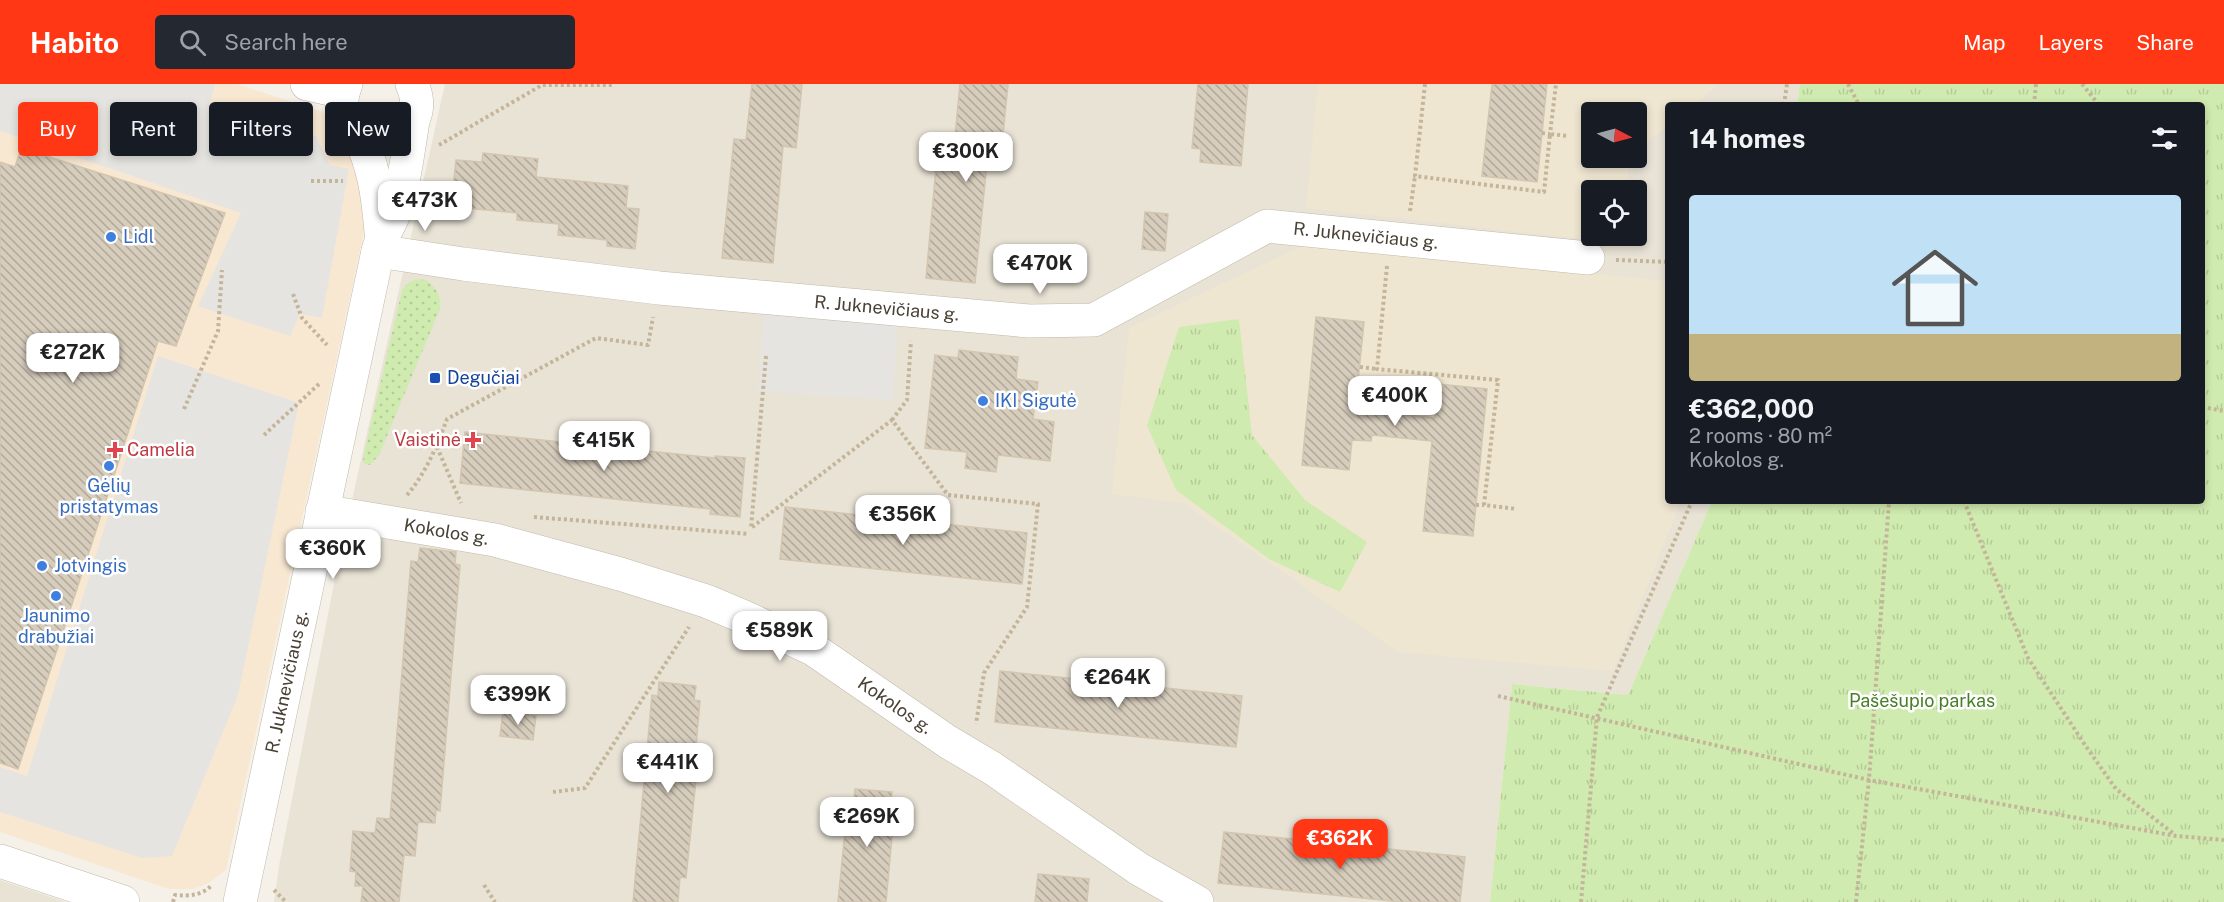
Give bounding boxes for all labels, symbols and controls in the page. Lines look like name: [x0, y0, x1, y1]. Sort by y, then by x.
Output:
search box: [155, 15, 575, 69]
text: Habito: [30, 26, 119, 59]
icon: search: [176, 26, 209, 59]
text: Search here: [224, 29, 348, 55]
text: Map: [1963, 30, 2006, 55]
text: Layers: [2039, 30, 2103, 55]
text: Share: [2136, 30, 2194, 55]
chip: Buy: [18, 102, 98, 156]
chip: Rent: [110, 102, 197, 156]
chip: Filters: [209, 102, 313, 156]
chip: New: [325, 102, 411, 156]
north arrow: [1581, 102, 1647, 168]
map controls: [1581, 102, 1647, 246]
icon: filters: [2148, 122, 2181, 155]
text: 14 homes: [1689, 123, 1805, 154]
pin: €300K: [924, 132, 1008, 183]
text: €300K: [933, 139, 999, 163]
button: locate: [1581, 180, 1647, 246]
pin: €473K: [383, 181, 467, 232]
text: €473K: [392, 188, 458, 212]
street label: R. Juknevičiaus g.: [1292, 218, 1439, 253]
place label: Lidl: [123, 226, 154, 247]
marker: Lidl: [104, 230, 118, 244]
icon: home: [1881, 234, 1989, 342]
pin: €470K: [998, 244, 1082, 295]
text: €470K: [1007, 251, 1073, 275]
street label: R. Juknevičiaus g.: [813, 291, 960, 325]
pin: €272K: [31, 333, 115, 384]
text: €272K: [40, 340, 106, 364]
place label: Degučiai: [447, 367, 520, 388]
marker: Degučiai: [428, 371, 442, 385]
pin: €400K: [1353, 376, 1437, 427]
text: €400K: [1362, 383, 1428, 407]
place label: IKI Sigutė: [995, 390, 1077, 411]
text: €362,000: [1689, 393, 1814, 424]
marker: IKI Sigutė: [976, 394, 990, 408]
pin: €415K: [562, 421, 646, 472]
text: 2 rooms · 80 m²: [1689, 424, 1832, 448]
text: €415K: [573, 428, 635, 452]
place label: Vaistinė: [394, 429, 461, 450]
marker: Vaistinė: [466, 433, 480, 447]
place label: Camelia: [127, 439, 195, 460]
marker: Camelia: [108, 443, 122, 457]
text: Kokolos g.: [1689, 448, 1784, 472]
marker: Gėlių pristatymas: [102, 459, 116, 473]
place label: Gėlių pristatymas: [60, 475, 158, 517]
pin: €356K: [861, 495, 945, 546]
text: €356K: [869, 502, 937, 526]
street label: Kokolos g.: [402, 514, 490, 549]
pin: €360K: [291, 529, 375, 580]
text: €360K: [300, 536, 366, 560]
place label: Jotvingis: [54, 555, 127, 576]
marker: Jotvingis: [35, 559, 49, 573]
marker: Jaunimo drabužiai: [49, 589, 63, 603]
place label: Jaunimo drabužiai: [18, 605, 94, 647]
street label: R. Juknevičiaus g.: [261, 608, 312, 755]
pin: €589K: [738, 611, 822, 662]
text: €589K: [746, 618, 814, 642]
pin: €264K: [1076, 658, 1160, 709]
text: €264K: [1085, 665, 1151, 689]
street label: Kokolos g.: [854, 672, 937, 738]
pin: €399K: [476, 675, 560, 726]
text: €399K: [485, 682, 551, 706]
park label: Pašešupio parkas: [1849, 690, 1995, 711]
pin: €441K: [626, 743, 710, 794]
text: €441K: [637, 750, 699, 774]
pin: €269K: [825, 797, 909, 848]
text: €269K: [834, 804, 900, 828]
pin: €362K: [1298, 819, 1382, 870]
text: €362K: [1307, 826, 1373, 850]

